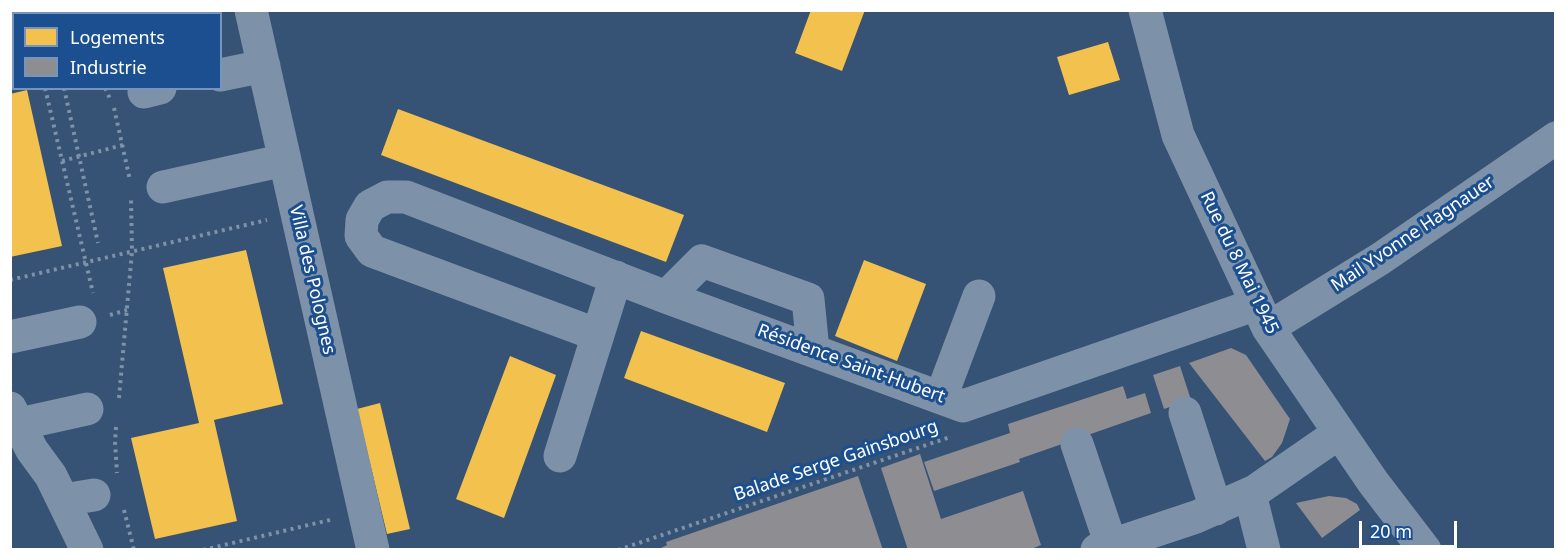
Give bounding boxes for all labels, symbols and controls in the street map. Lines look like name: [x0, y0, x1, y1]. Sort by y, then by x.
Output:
legend: [12, 12, 222, 90]
text: Logements: [70, 25, 165, 49]
text: Industrie: [70, 55, 147, 79]
street label: Mail Yvonne Hagnauer: [1327, 171, 1499, 297]
street label: Rue du 8 Mai 1945: [1195, 188, 1283, 338]
street label: Villa des Polognes: [284, 203, 340, 357]
street label: Résidence Saint-Hubert: [754, 320, 948, 408]
street label: Balade Serge Gainsbourg: [731, 416, 941, 506]
scale bar: [1362, 509, 1460, 547]
text: 20 m: [1370, 519, 1412, 543]

